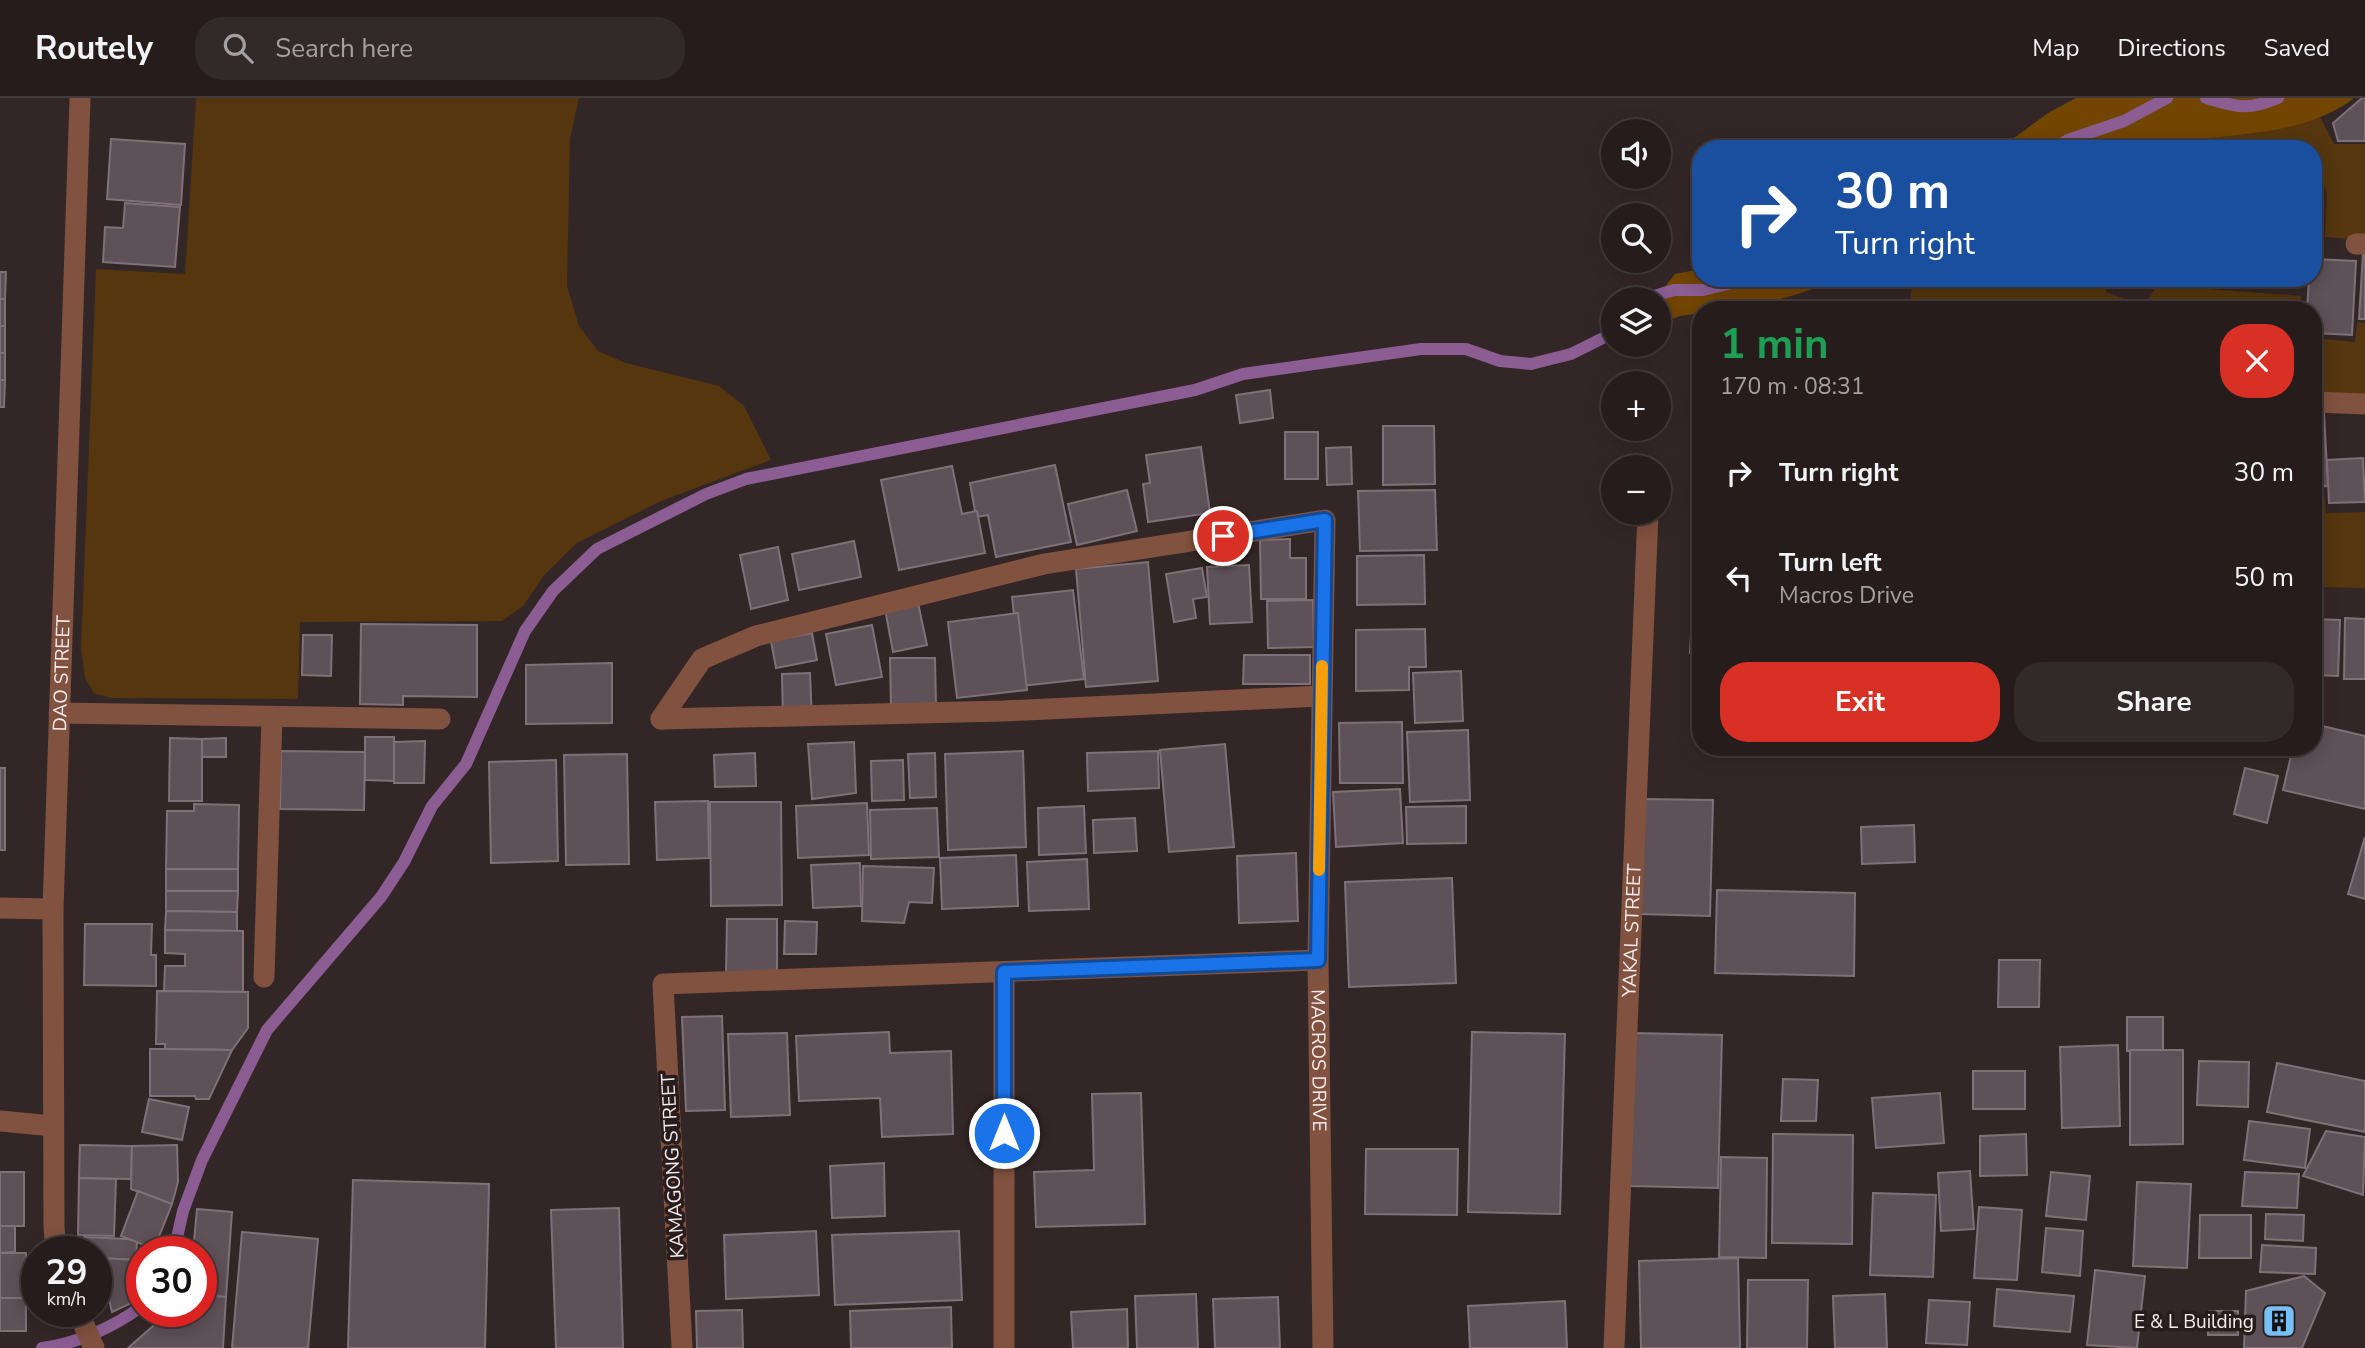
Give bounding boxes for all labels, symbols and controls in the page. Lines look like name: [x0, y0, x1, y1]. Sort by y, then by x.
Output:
search box: [195, 17, 685, 80]
text: Routely: [35, 26, 153, 71]
icon: search: [219, 29, 257, 67]
text: Search here: [275, 31, 413, 66]
text: Map: [2032, 32, 2079, 64]
text: Directions: [2117, 32, 2226, 64]
text: Saved: [2264, 32, 2330, 64]
map controls: [1601, 119, 1671, 525]
button: sound: [1601, 119, 1671, 189]
text: 30 m: [1835, 158, 1950, 225]
icon: right: [1720, 168, 1811, 259]
button: search: [1601, 203, 1671, 273]
text: Turn right: [1835, 222, 1975, 265]
button: layers: [1601, 287, 1671, 357]
text: 1 min: [1720, 316, 1829, 373]
button: close: [2220, 324, 2294, 398]
button: +: [1601, 371, 1671, 441]
text: 170 m · 08:31: [1720, 371, 1865, 402]
icon: right: [1720, 454, 1758, 492]
button: −: [1601, 455, 1671, 525]
text: Turn right: [1779, 455, 1898, 490]
text: 30 m: [2234, 455, 2294, 490]
pin: [1193, 506, 1253, 566]
icon: arrive: [1204, 517, 1242, 555]
text: Turn left: [1779, 545, 1882, 580]
icon: left: [1720, 559, 1758, 597]
text: 50 m: [2234, 560, 2294, 595]
text: Macros Drive: [1779, 580, 1914, 611]
street label: DAO STREET: [47, 614, 77, 732]
button: Exit: [1720, 662, 2000, 742]
button: Share: [2014, 662, 2294, 742]
street label: YAKAL STREET: [1616, 863, 1648, 999]
street label: MACROS DRIVE: [1304, 989, 1332, 1132]
street label: KAMAGONG STREET: [655, 1072, 691, 1259]
position arrow: [967, 1096, 1041, 1170]
speed limit sign: 30: [126, 1236, 217, 1327]
text: 29: [45, 1249, 88, 1296]
text: km/h: [47, 1287, 86, 1311]
building icon: E & L Building: [2260, 1302, 2298, 1340]
place label: E & L Building: [2134, 1309, 2254, 1335]

